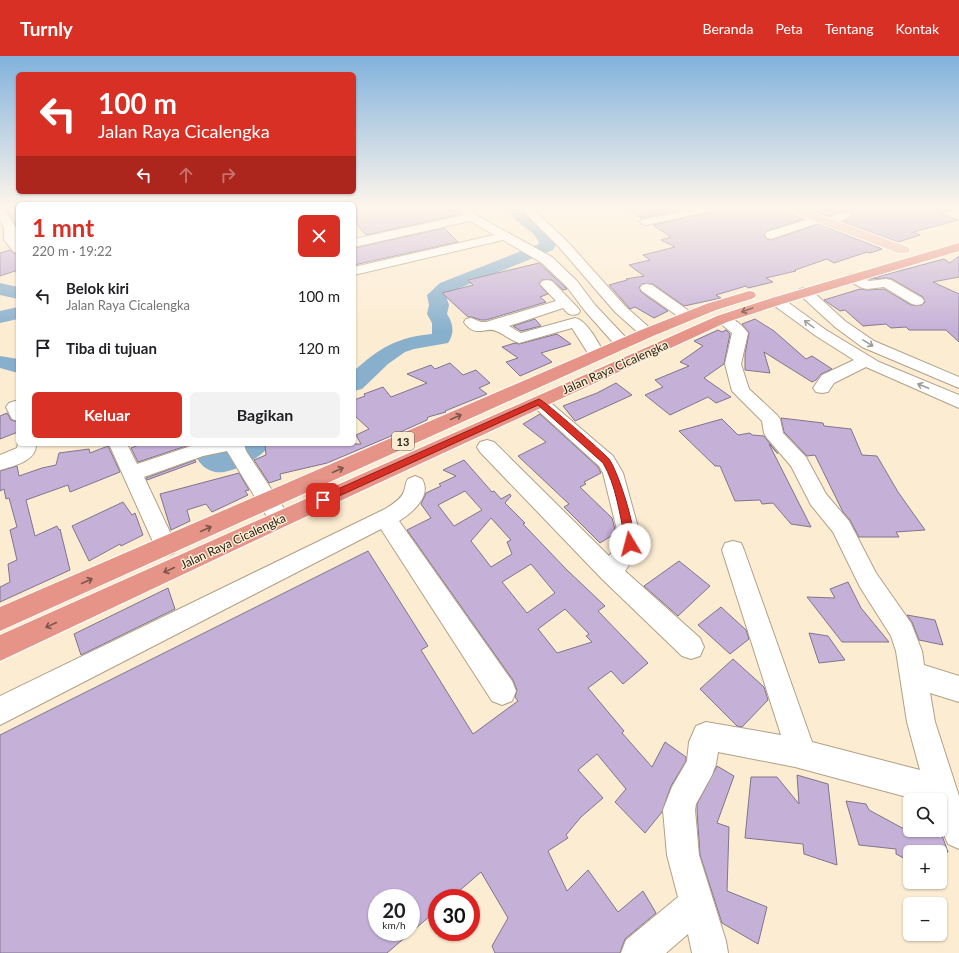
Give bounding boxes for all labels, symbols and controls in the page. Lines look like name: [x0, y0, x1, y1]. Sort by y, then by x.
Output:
text: Turnly: [20, 17, 73, 40]
text: Beranda: [703, 20, 753, 37]
text: Peta: [775, 20, 803, 37]
text: Tentang: [825, 20, 874, 37]
text: Kontak: [896, 20, 939, 37]
text: 100 m: [98, 86, 177, 120]
icon: left: [32, 88, 84, 140]
text: Jalan Raya Cicalengka: [98, 120, 270, 142]
icon: left: [133, 164, 155, 186]
icon: ahead: [175, 164, 197, 186]
icon: right: [217, 164, 239, 186]
text: 1 mnt: [32, 213, 94, 242]
button: close: [298, 215, 340, 257]
text: 220 m · 19:22: [32, 243, 112, 259]
text: Belok kiri: [66, 279, 129, 297]
icon: left: [32, 285, 54, 307]
text: 100 m: [298, 287, 340, 305]
text: Jalan Raya Cicalengka: [66, 297, 190, 313]
one-way arrow: [742, 307, 754, 315]
one-way arrow: [804, 320, 815, 328]
icon: arrive: [32, 337, 54, 359]
street label: Jalan Raya Cicalengka: [560, 337, 670, 397]
text: Tiba di tujuan: [66, 339, 157, 357]
text: 120 m: [298, 339, 340, 357]
one-way arrow: [862, 340, 874, 348]
one-way arrow: [918, 382, 930, 389]
button: Keluar: [32, 392, 182, 438]
button: Bagikan: [190, 392, 340, 438]
one-way arrow: [450, 413, 462, 421]
road number: 13: [392, 432, 414, 450]
one-way arrow: [331, 466, 343, 473]
pin: [306, 483, 340, 517]
icon: arrive: [312, 489, 334, 511]
street label: Jalan Raya Cicalengka: [178, 510, 288, 572]
position arrow: [609, 523, 651, 565]
one-way arrow: [200, 525, 212, 532]
one-way arrow: [163, 567, 175, 575]
one-way arrow: [81, 577, 93, 584]
one-way arrow: [45, 622, 57, 629]
map controls: [903, 793, 947, 941]
button: search: [903, 793, 947, 837]
button: +: [903, 845, 947, 889]
speed limit sign: 30: [428, 889, 480, 941]
button: −: [903, 897, 947, 941]
text: 20: [382, 898, 406, 922]
text: km/h: [382, 919, 406, 931]

